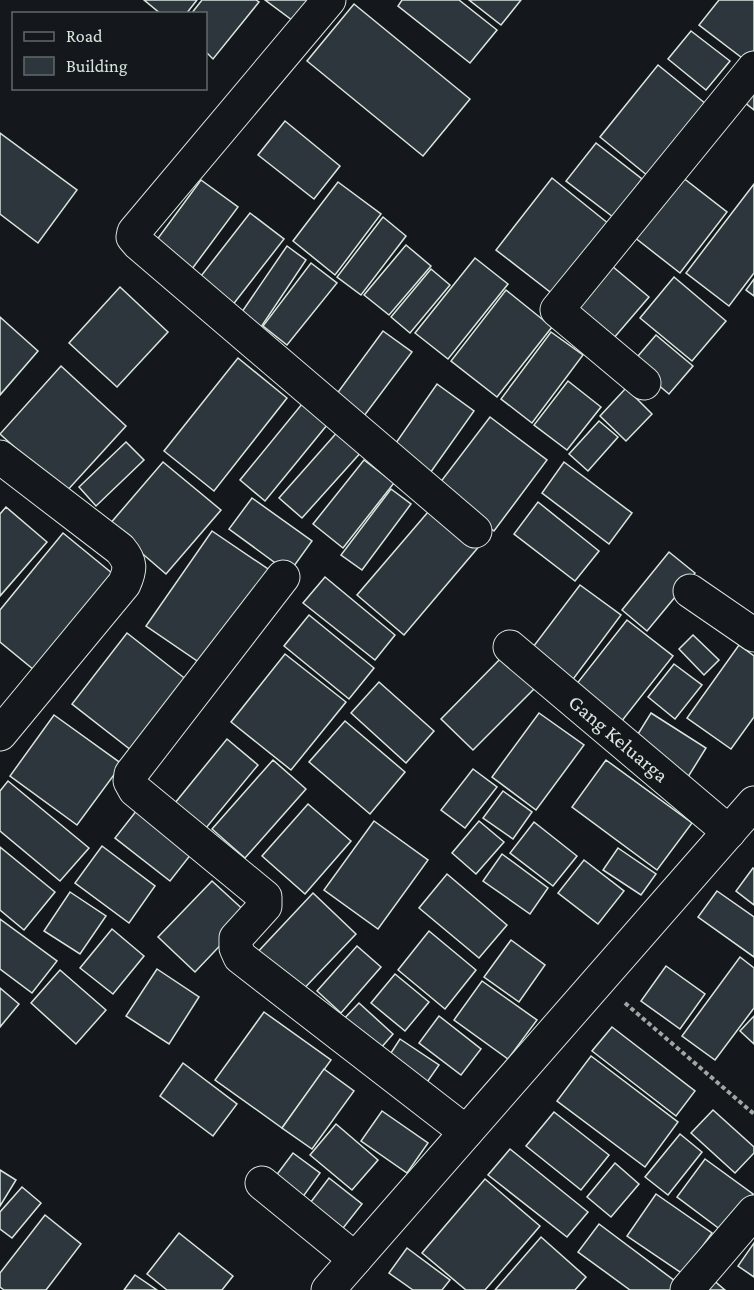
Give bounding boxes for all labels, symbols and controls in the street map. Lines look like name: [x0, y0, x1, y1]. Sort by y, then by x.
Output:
legend: [12, 12, 207, 90]
text: Road: [66, 26, 103, 46]
text: Building: [66, 56, 128, 76]
street label: Gang Keluarga: [564, 690, 673, 788]

